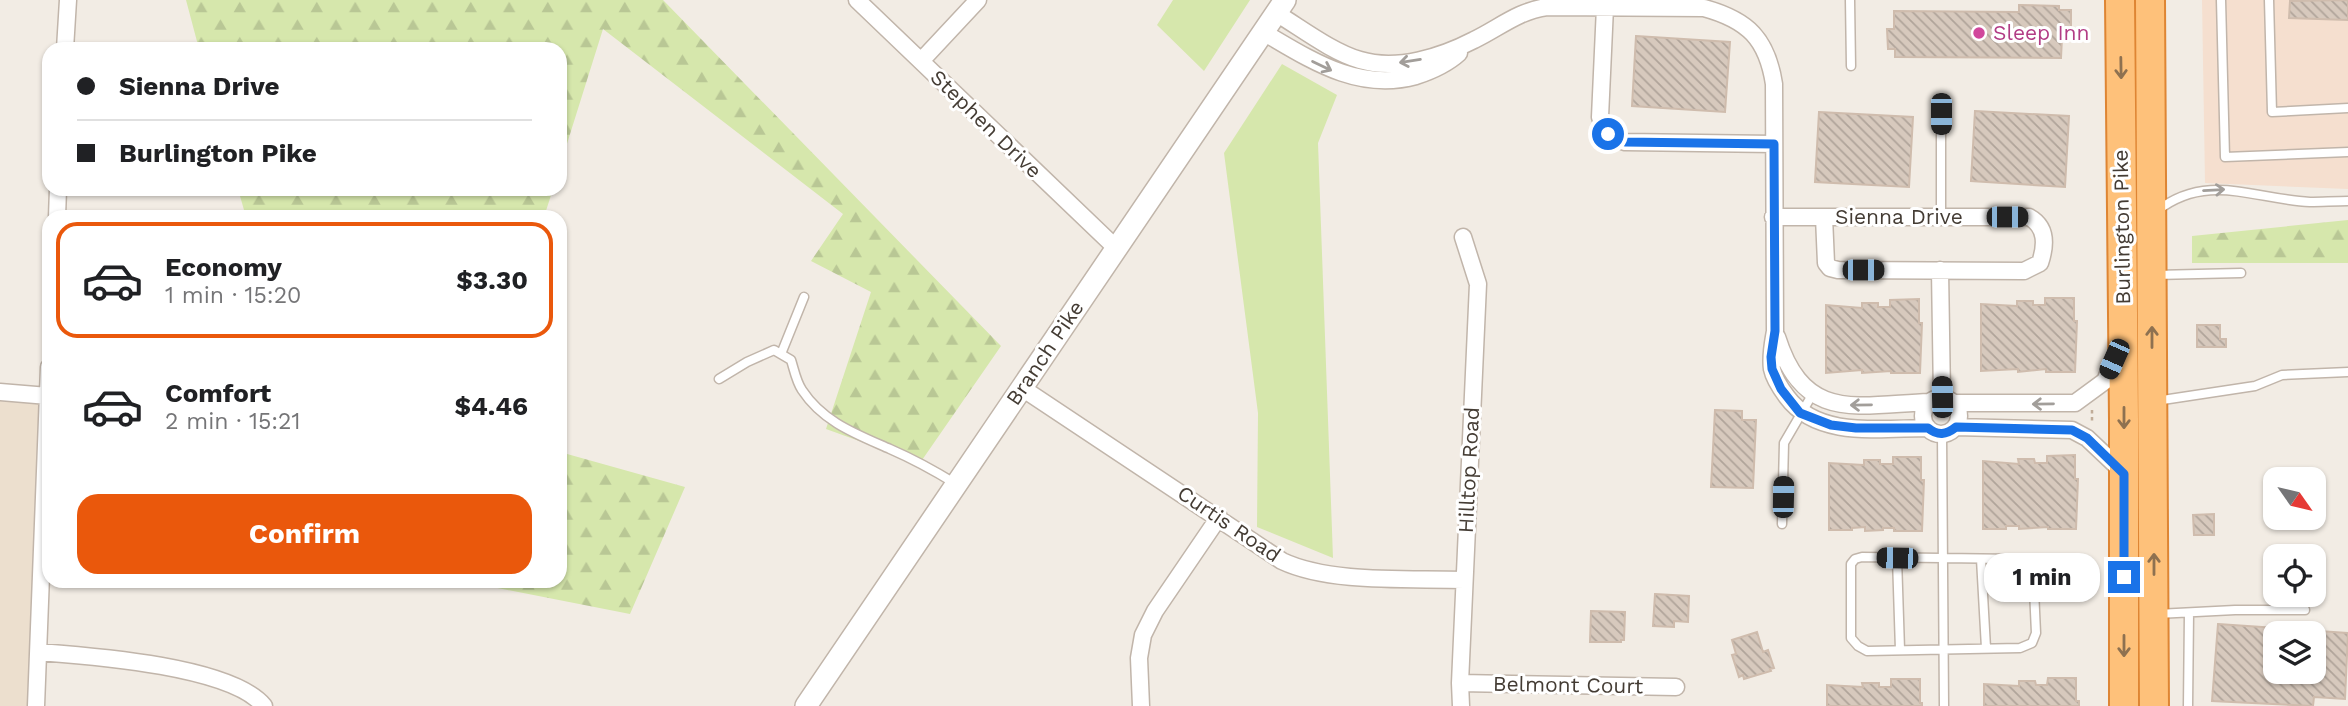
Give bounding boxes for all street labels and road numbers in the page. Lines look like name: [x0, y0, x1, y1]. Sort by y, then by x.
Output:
street label: Stephen Drive: [925, 64, 1047, 183]
street label: Burlington Pike: [2108, 149, 2135, 305]
street label: Sienna Drive: [1835, 204, 1963, 229]
street label: Branch Pike: [1000, 296, 1089, 410]
street label: Hilltop Road: [1453, 406, 1484, 534]
street label: Curtis Road: [1173, 480, 1286, 567]
street label: Belmont Court: [1493, 671, 1644, 698]

